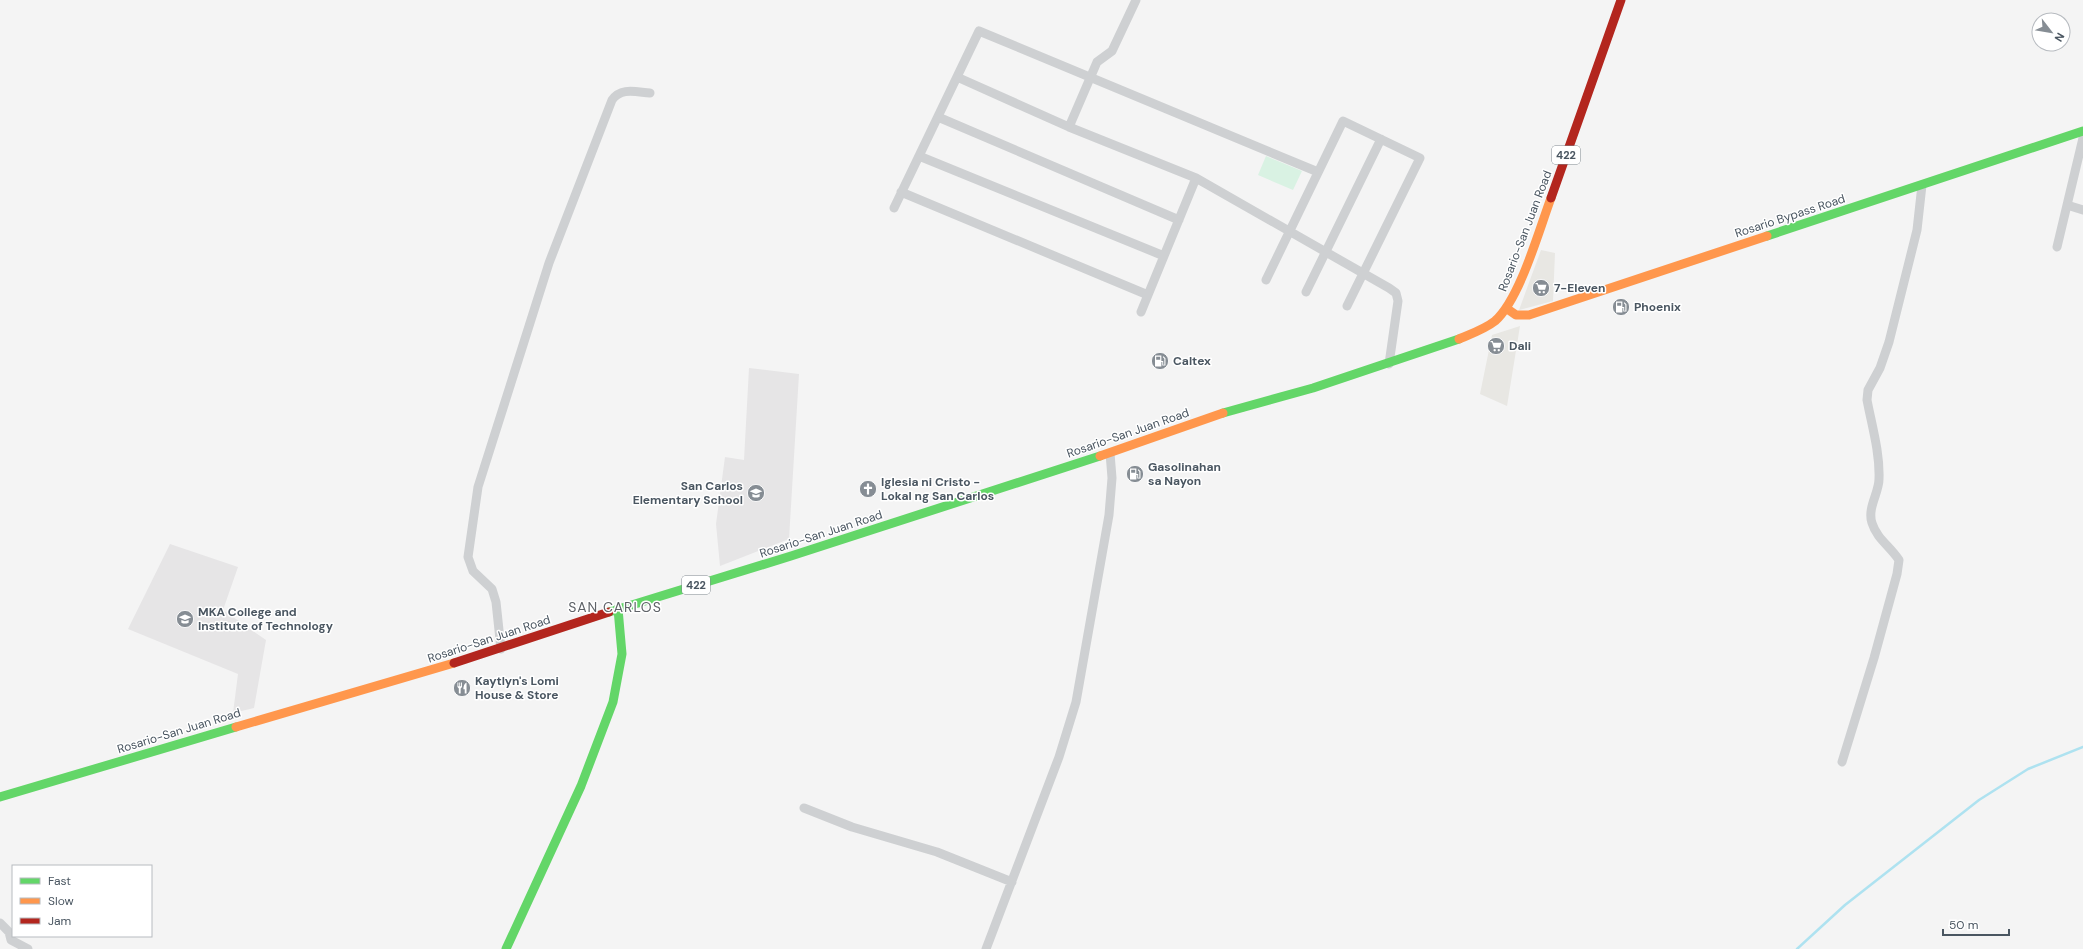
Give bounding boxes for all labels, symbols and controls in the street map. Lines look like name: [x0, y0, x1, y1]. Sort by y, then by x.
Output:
north arrow: [2031, 12, 2071, 52]
text: N: [2052, 30, 2068, 44]
road number: 422: [1552, 146, 1580, 164]
street label: Rosario-San Juan Road: [1495, 168, 1555, 294]
street label: Rosario Bypass Road: [1733, 191, 1847, 241]
supermarket icon: 7-Eleven: [1531, 278, 1551, 298]
place label: 7-Eleven: [1554, 280, 1606, 296]
fuel station icon: Phoenix: [1611, 297, 1631, 317]
place label: Phoenix: [1634, 299, 1681, 315]
supermarket icon: Dali: [1486, 336, 1506, 356]
place label: Dali: [1509, 338, 1531, 354]
fuel station icon: Caltex: [1150, 351, 1170, 371]
place label: Caltex: [1173, 353, 1211, 369]
street label: Rosario-San Juan Road: [1065, 405, 1191, 461]
place label: Gasolinahan sa Nayon: [1148, 459, 1221, 489]
fuel station icon: Gasolinahan sa Nayon: [1125, 464, 1145, 484]
place label: Iglesia ni Cristo - Lokal ng San Carlos: [881, 474, 994, 504]
place label: San Carlos Elementary School: [633, 478, 743, 508]
church icon: Iglesia ni Cristo - Lokal ng San Carlos: [858, 479, 878, 499]
school or university icon: San Carlos Elementary School: [746, 483, 766, 503]
street label: Rosario-San Juan Road: [757, 507, 885, 561]
road number: 422: [682, 576, 710, 594]
district label: SAN CARLOS: [568, 598, 662, 616]
place label: MKA College and Institute of Technology: [198, 604, 334, 634]
school or university icon: MKA College and Institute of Technology: [175, 609, 195, 629]
street label: Rosario-San Juan Road: [425, 612, 553, 666]
place label: Kaytlyn's Lomi House & Store: [475, 673, 559, 703]
restaurant icon: Kaytlyn's Lomi House & Store: [452, 678, 472, 698]
street label: Rosario-San Juan Road: [115, 705, 243, 757]
legend: [12, 865, 152, 937]
text: Fast: [48, 873, 71, 889]
text: Slow: [48, 893, 74, 909]
scale bar: [1943, 911, 2009, 937]
text: Jam: [48, 913, 71, 929]
text: 50 m: [1949, 917, 1978, 933]

